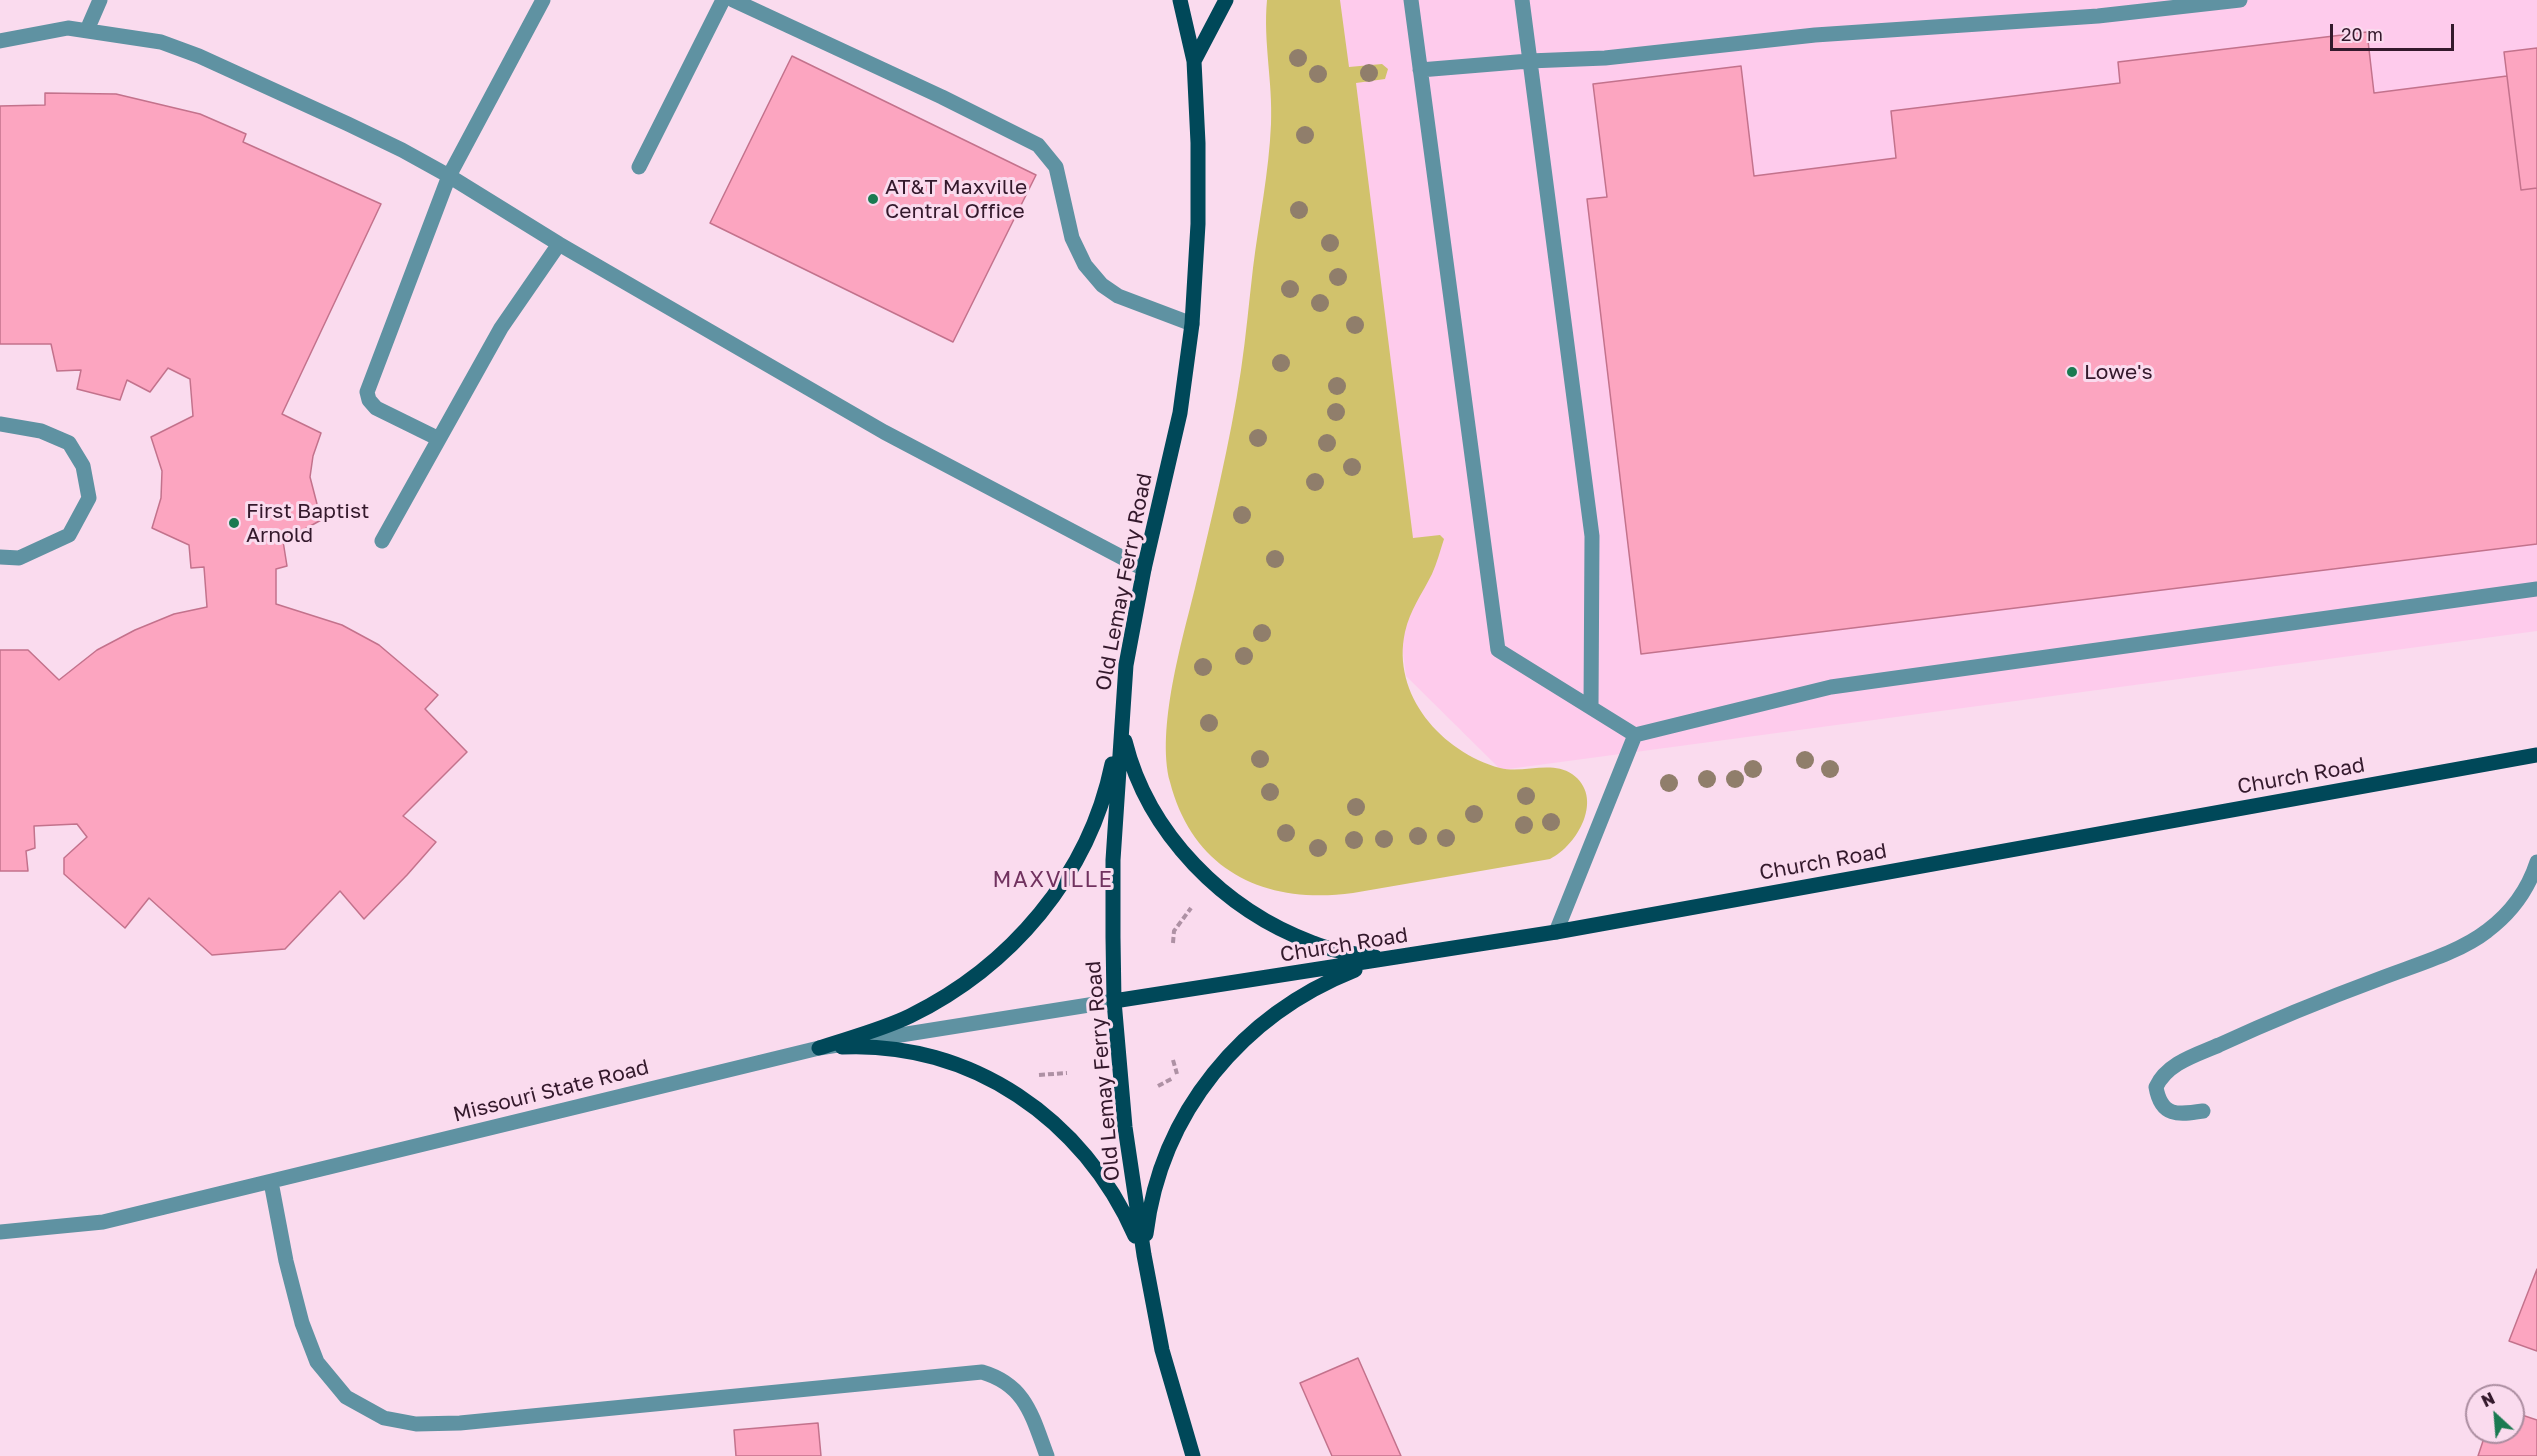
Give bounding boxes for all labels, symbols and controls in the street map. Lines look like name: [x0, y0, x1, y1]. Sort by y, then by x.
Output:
scale bar: [2333, 12, 2458, 50]
text: 20 m: [2341, 23, 2383, 45]
place label: AT&T Maxville Central Office: [885, 174, 1027, 224]
marker: AT&T Maxville Central Office: [866, 192, 880, 206]
place label: Lowe's: [2084, 359, 2153, 385]
marker: Lowe's: [2065, 365, 2079, 379]
street label: Old Lemay Ferry Road: [1091, 471, 1157, 693]
place label: First Baptist Arnold: [246, 498, 370, 548]
marker: First Baptist Arnold: [227, 516, 241, 530]
street label: Church Road: [2235, 752, 2367, 800]
street label: Church Road: [1757, 838, 1889, 886]
district label: MAXVILLE: [993, 867, 1113, 893]
street label: Church Road: [1278, 922, 1410, 968]
street label: Old Lemay Ferry Road: [1081, 960, 1125, 1182]
street label: Missouri State Road: [451, 1055, 651, 1127]
north arrow: [2465, 1384, 2525, 1444]
text: N: [2478, 1388, 2498, 1411]

